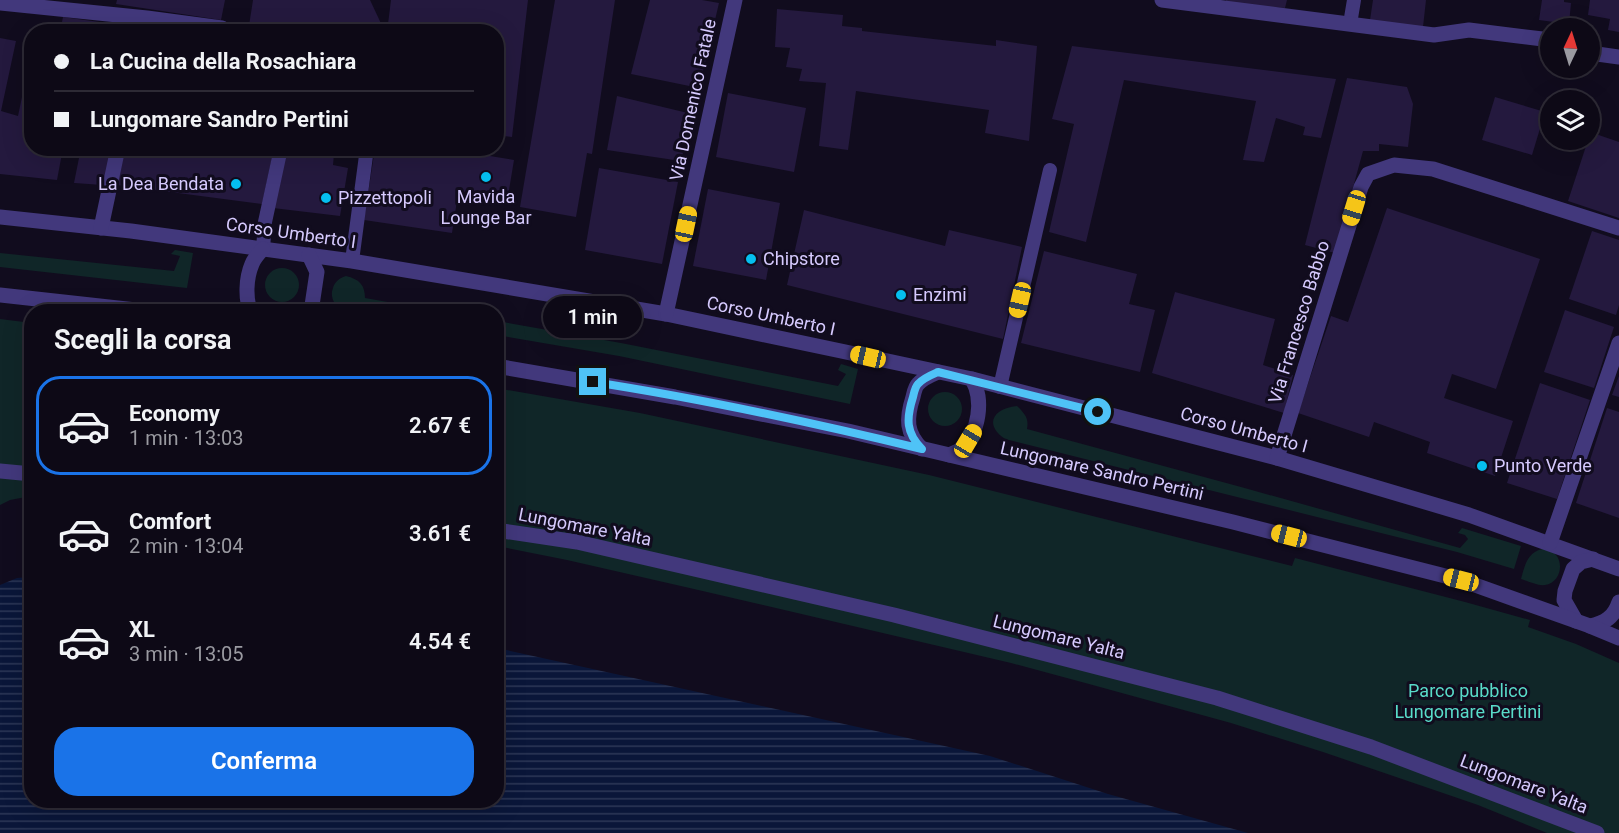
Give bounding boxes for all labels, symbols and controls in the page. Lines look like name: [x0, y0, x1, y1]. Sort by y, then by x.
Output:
street label: Via Domenico Fatale: [665, 17, 720, 183]
north arrow: [1540, 18, 1600, 78]
map controls: [1540, 18, 1600, 150]
text: La Cucina della Rosachiara: [90, 49, 356, 74]
button: layers: [1540, 90, 1600, 150]
text: Lungomare Sandro Pertini: [90, 107, 349, 132]
marker: Mavida Lounge Bar: [479, 170, 493, 184]
place label: La Dea Bendata: [98, 173, 224, 194]
marker: La Dea Bendata: [229, 177, 243, 191]
place label: Mavida Lounge Bar: [440, 186, 532, 228]
place label: Pizzettopoli: [338, 187, 432, 208]
car: [1340, 188, 1368, 228]
marker: Pizzettopoli: [319, 191, 333, 205]
car: [673, 205, 699, 243]
street label: Corso Umberto I: [225, 213, 357, 252]
street label: Via Francesco Babbo: [1264, 238, 1333, 406]
place label: Chipstore: [763, 248, 840, 269]
marker: Chipstore: [744, 252, 758, 266]
car: [1007, 280, 1033, 320]
place label: Enzimi: [913, 284, 967, 305]
marker: Enzimi: [894, 288, 908, 302]
street label: Corso Umberto I: [705, 292, 837, 339]
callout: 1 min: [544, 295, 642, 337]
text: 1 min: [567, 305, 618, 329]
text: Scegli la corsa: [54, 324, 232, 356]
car: [848, 344, 888, 370]
route end: [579, 368, 606, 395]
route start: [1084, 398, 1111, 425]
icon: car: [57, 399, 111, 453]
text: Economy: [129, 401, 220, 426]
street label: Corso Umberto I: [1178, 402, 1310, 457]
text: 2.67 €: [409, 413, 471, 438]
car: [951, 421, 985, 461]
text: 1 min · 13:03: [129, 426, 244, 450]
street label: Lungomare Sandro Pertini: [998, 437, 1206, 504]
place label: Punto Verde: [1494, 455, 1592, 476]
marker: Punto Verde: [1475, 459, 1489, 473]
street label: Lungomare Yalta: [517, 503, 653, 550]
icon: car: [57, 507, 111, 561]
text: Comfort: [129, 509, 211, 534]
text: 3.61 €: [409, 521, 471, 546]
car: [1269, 523, 1309, 549]
text: 2 min · 13:04: [129, 534, 244, 558]
car: [1441, 567, 1481, 593]
street label: Lungomare Yalta: [991, 610, 1127, 663]
icon: car: [57, 615, 111, 669]
text: XL: [129, 617, 155, 642]
text: 4.54 €: [409, 629, 471, 654]
text: 3 min · 13:05: [129, 642, 244, 666]
park label: Parco pubblico Lungomare Pertini: [1395, 680, 1541, 722]
button: Conferma: [54, 727, 474, 796]
street label: Lungomare Yalta: [1457, 750, 1591, 818]

